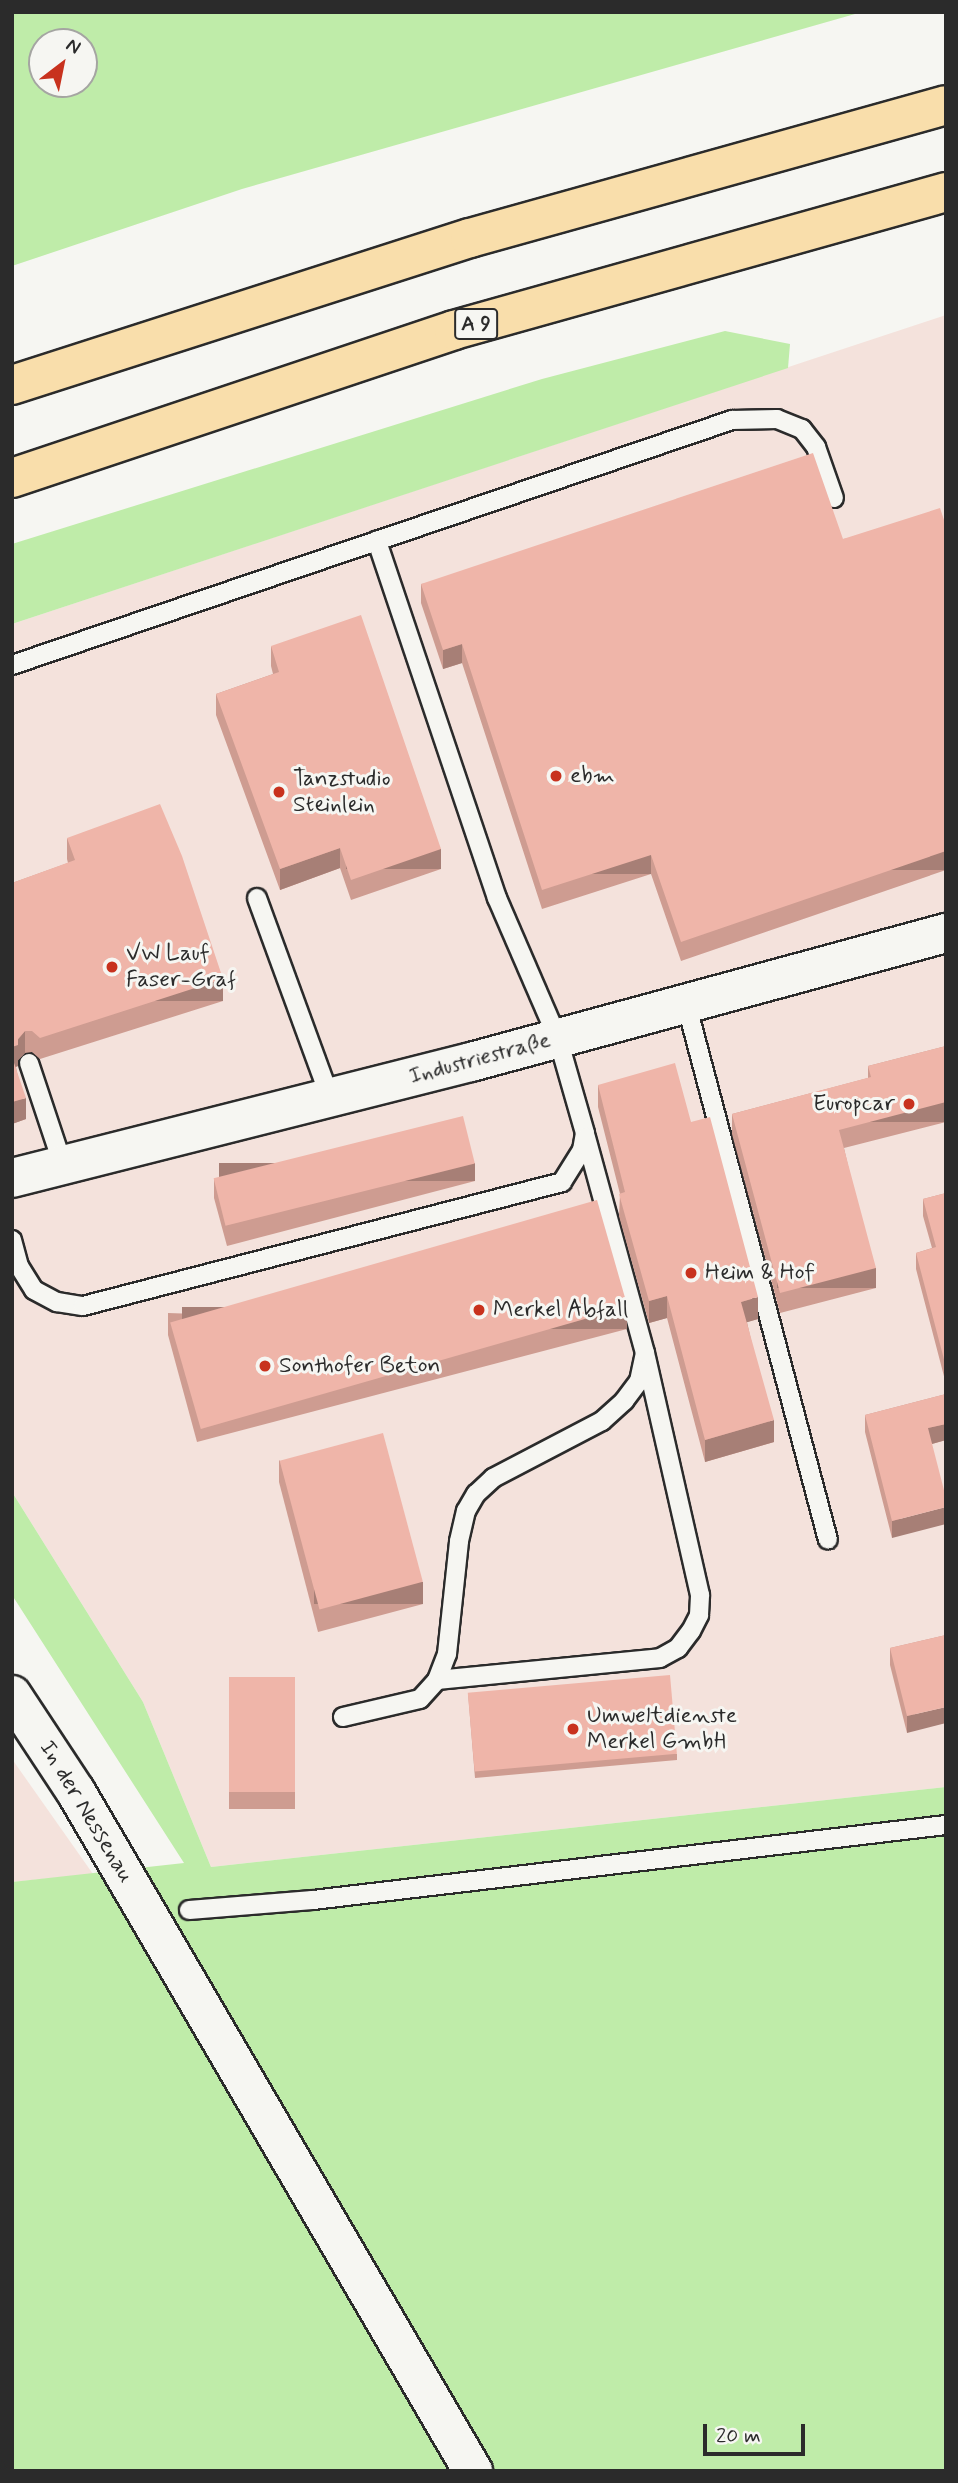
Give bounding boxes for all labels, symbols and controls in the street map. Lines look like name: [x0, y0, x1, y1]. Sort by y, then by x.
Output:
north arrow: [28, 28, 98, 98]
text: N: [61, 33, 85, 60]
road number: A 9: [453, 306, 499, 342]
place label: ebm: [570, 762, 615, 790]
place label: Tanzstudio Steinlein: [293, 765, 391, 819]
marker: ebm: [548, 768, 564, 784]
marker: Tanzstudio Steinlein: [271, 784, 287, 800]
place label: VW Lauf Faser-Graf: [126, 940, 236, 994]
marker: VW Lauf Faser-Graf: [104, 959, 120, 975]
street label: Industriestraße: [406, 1027, 554, 1091]
place label: Europcar: [813, 1090, 895, 1118]
marker: Europcar: [901, 1096, 917, 1112]
place label: Heim & Hof: [705, 1259, 815, 1287]
marker: Heim & Hof: [683, 1265, 699, 1281]
place label: Merkel Abfall: [493, 1296, 626, 1324]
marker: Merkel Abfall: [471, 1302, 487, 1318]
place label: Sonthofer Beton: [279, 1352, 440, 1380]
marker: Sonthofer Beton: [257, 1358, 273, 1374]
place label: Umweltdienste Merkel GmbH: [587, 1702, 737, 1756]
marker: Umweltdienste Merkel GmbH: [565, 1721, 581, 1737]
street label: In der Nessenau: [33, 1737, 139, 1887]
scale bar: [706, 2410, 808, 2454]
text: 20 m: [716, 2422, 761, 2450]

